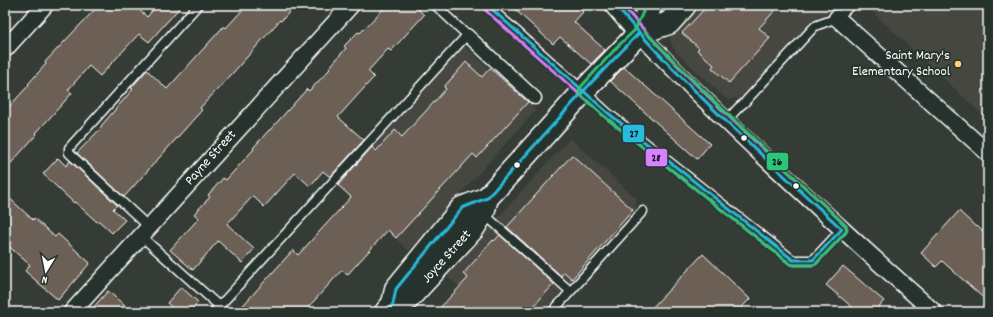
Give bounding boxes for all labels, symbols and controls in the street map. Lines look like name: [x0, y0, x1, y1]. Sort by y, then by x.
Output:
place label: Saint Mary's Elementary School: [852, 46, 951, 82]
marker: Saint Mary's Elementary School: [953, 59, 963, 69]
line badge: 27: [622, 124, 645, 143]
street label: Payne Street: [181, 126, 241, 190]
text: 27: [629, 127, 639, 143]
unlabelled marker: [739, 133, 749, 143]
line badge: 28: [645, 148, 668, 167]
text: 28: [651, 151, 661, 167]
line badge: 26: [766, 152, 789, 171]
text: 26: [772, 155, 783, 171]
unlabelled marker: [512, 160, 522, 170]
unlabelled marker: [791, 181, 801, 191]
street label: Joyce Street: [417, 226, 477, 288]
north arrow: [26, 251, 66, 291]
text: N: [40, 270, 49, 287]

